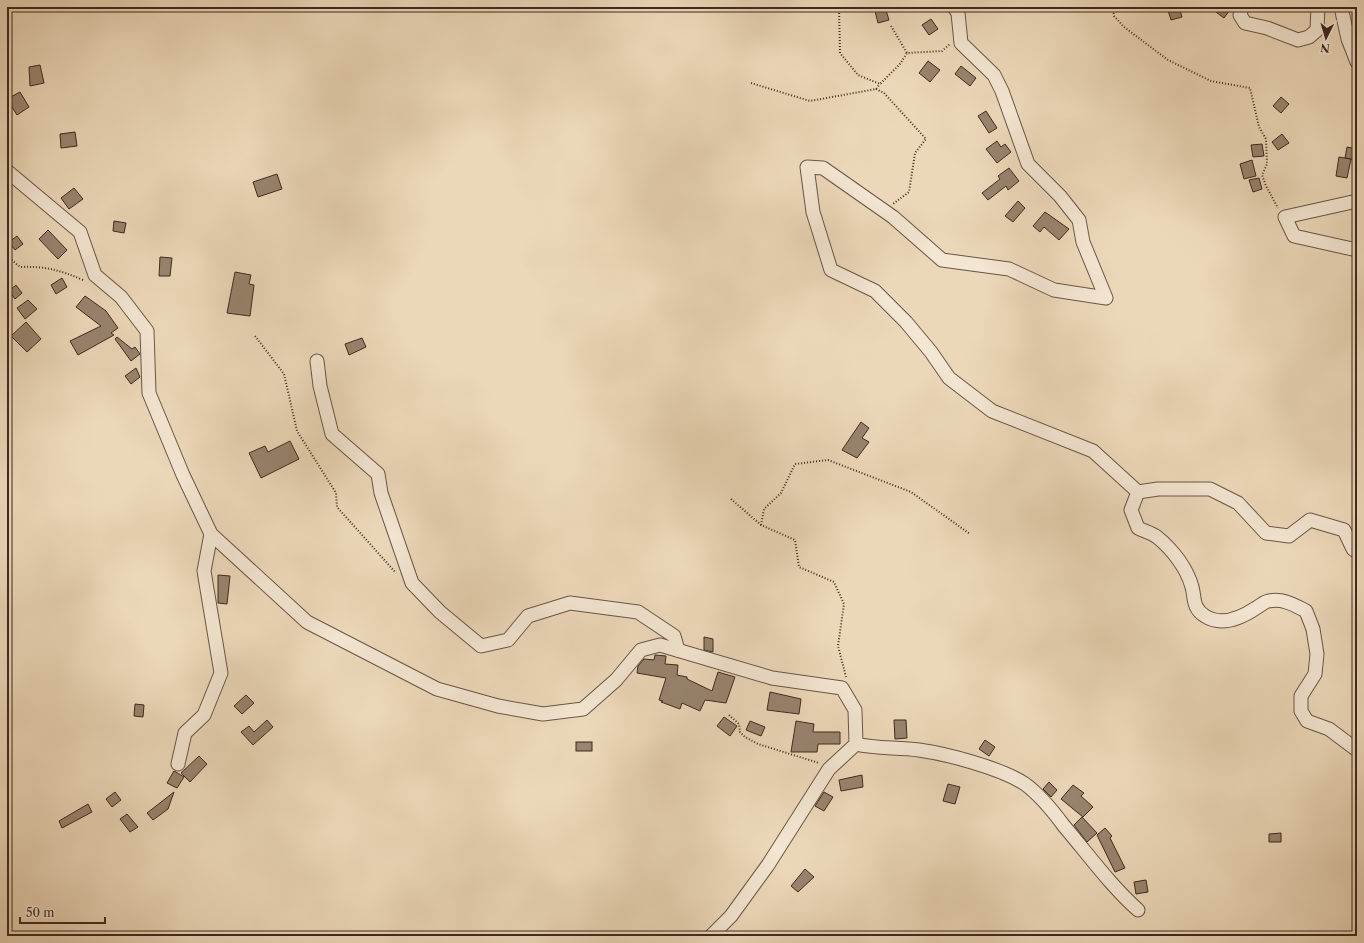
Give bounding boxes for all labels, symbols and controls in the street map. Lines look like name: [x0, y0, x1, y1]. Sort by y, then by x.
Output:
north arrow: [1306, 18, 1346, 58]
text: N: [1319, 41, 1331, 55]
scale bar: [20, 899, 105, 925]
text: 50 m: [26, 905, 55, 920]

